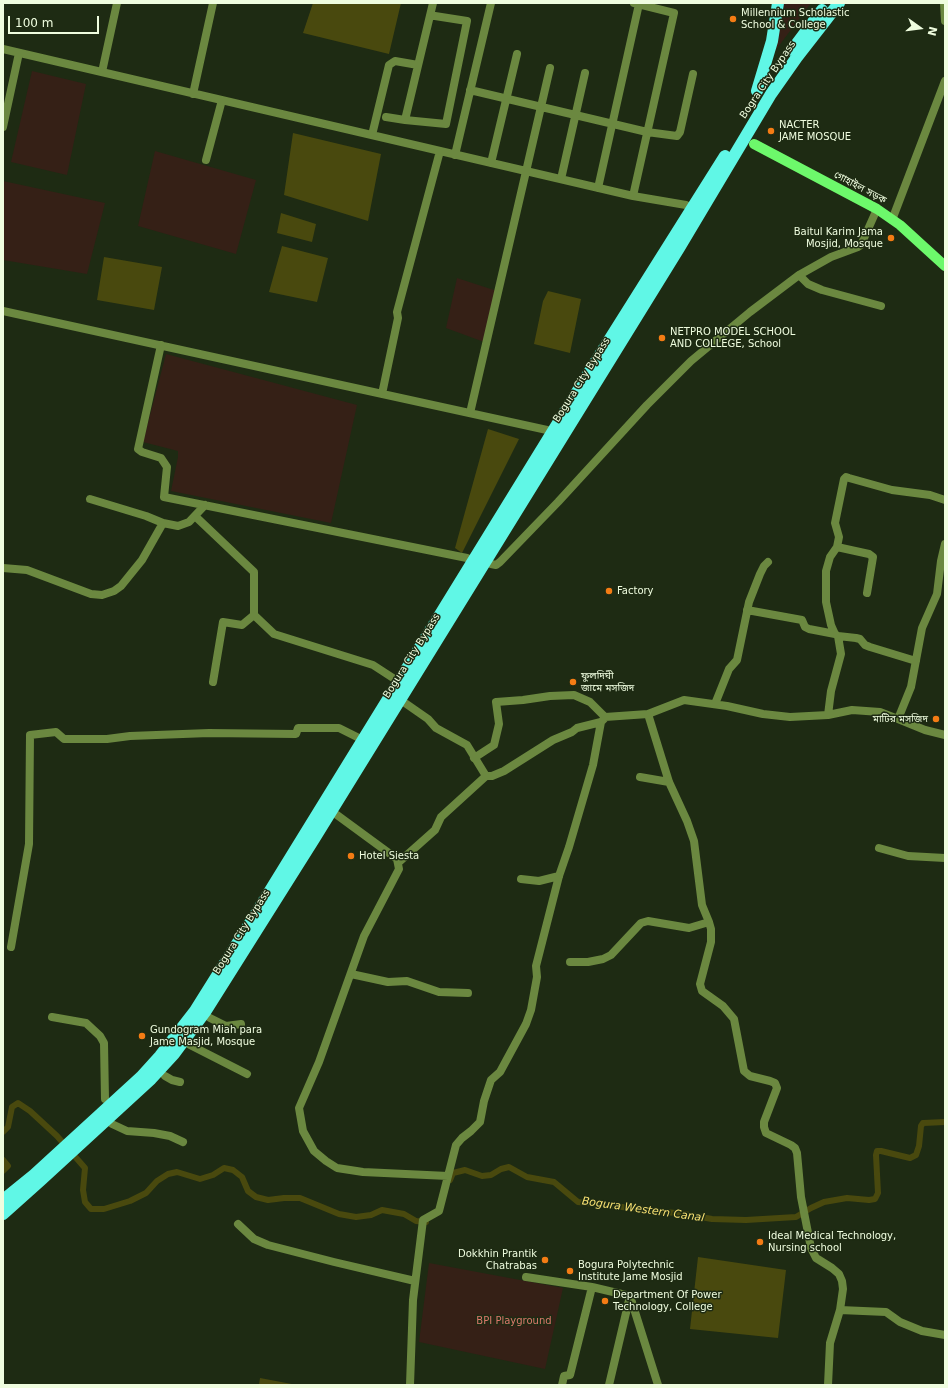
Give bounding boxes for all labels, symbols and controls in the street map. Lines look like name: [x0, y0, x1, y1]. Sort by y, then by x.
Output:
place label: Millennium Scholastic School & College: [741, 7, 849, 30]
scale bar: [10, 8, 101, 34]
north arrow: [900, 8, 940, 48]
marker: Millennium Scholastic School & College: [728, 14, 738, 24]
text: 100 m: [15, 16, 53, 30]
text: N: [925, 25, 940, 37]
street label: Bogra City Bypass: [738, 39, 798, 121]
place label: NACTER JAME MOSQUE: [779, 119, 851, 142]
marker: NACTER JAME MOSQUE: [766, 126, 776, 136]
street label: গোহাইল সড়ক: [832, 169, 888, 207]
place label: Baitul Karim Jama Mosjid, Mosque: [794, 226, 883, 250]
marker: Baitul Karim Jama Mosjid, Mosque: [886, 233, 896, 243]
place label: NETPRO MODEL SCHOOL AND COLLEGE, School: [670, 326, 795, 350]
marker: NETPRO MODEL SCHOOL AND COLLEGE, School: [657, 333, 667, 343]
street label: Bogura City Bypass: [551, 335, 613, 425]
place label: Factory: [617, 585, 654, 597]
marker: Factory: [604, 586, 614, 596]
street label: Bogura City Bypass: [381, 611, 443, 701]
place label: ফুলদিঘী জামে মসজিদ: [581, 670, 634, 694]
marker: ফুলদিঘী জামে মসজিদ: [568, 677, 578, 687]
place label: মাটির মসজিদ: [873, 713, 928, 725]
marker: মাটির মসজিদ: [931, 714, 941, 724]
place label: Hotel Siesta: [359, 850, 419, 862]
marker: Hotel Siesta: [346, 851, 356, 861]
street label: Bogura City Bypass: [211, 887, 273, 977]
place label: Gundogram Miah para Jame Masjid, Mosque: [150, 1024, 262, 1048]
marker: Gundogram Miah para Jame Masjid, Mosque: [137, 1031, 147, 1041]
water label: Bogura Western Canal: [581, 1195, 705, 1225]
place label: Ideal Medical Technology, Nursing school: [768, 1230, 896, 1254]
marker: Ideal Medical Technology, Nursing school: [755, 1237, 765, 1247]
place label: Dokkhin Prantik Chatrabas: [458, 1248, 537, 1272]
marker: Dokkhin Prantik Chatrabas: [540, 1255, 550, 1265]
place label: Bogura Polytechnic Institute Jame Mosjid: [578, 1259, 683, 1282]
marker: Bogura Polytechnic Institute Jame Mosjid: [565, 1266, 575, 1276]
place label: Department Of Power Technology, College: [613, 1289, 721, 1312]
marker: Department Of Power Technology, College: [600, 1296, 610, 1306]
park label: BPI Playground: [476, 1315, 552, 1327]

